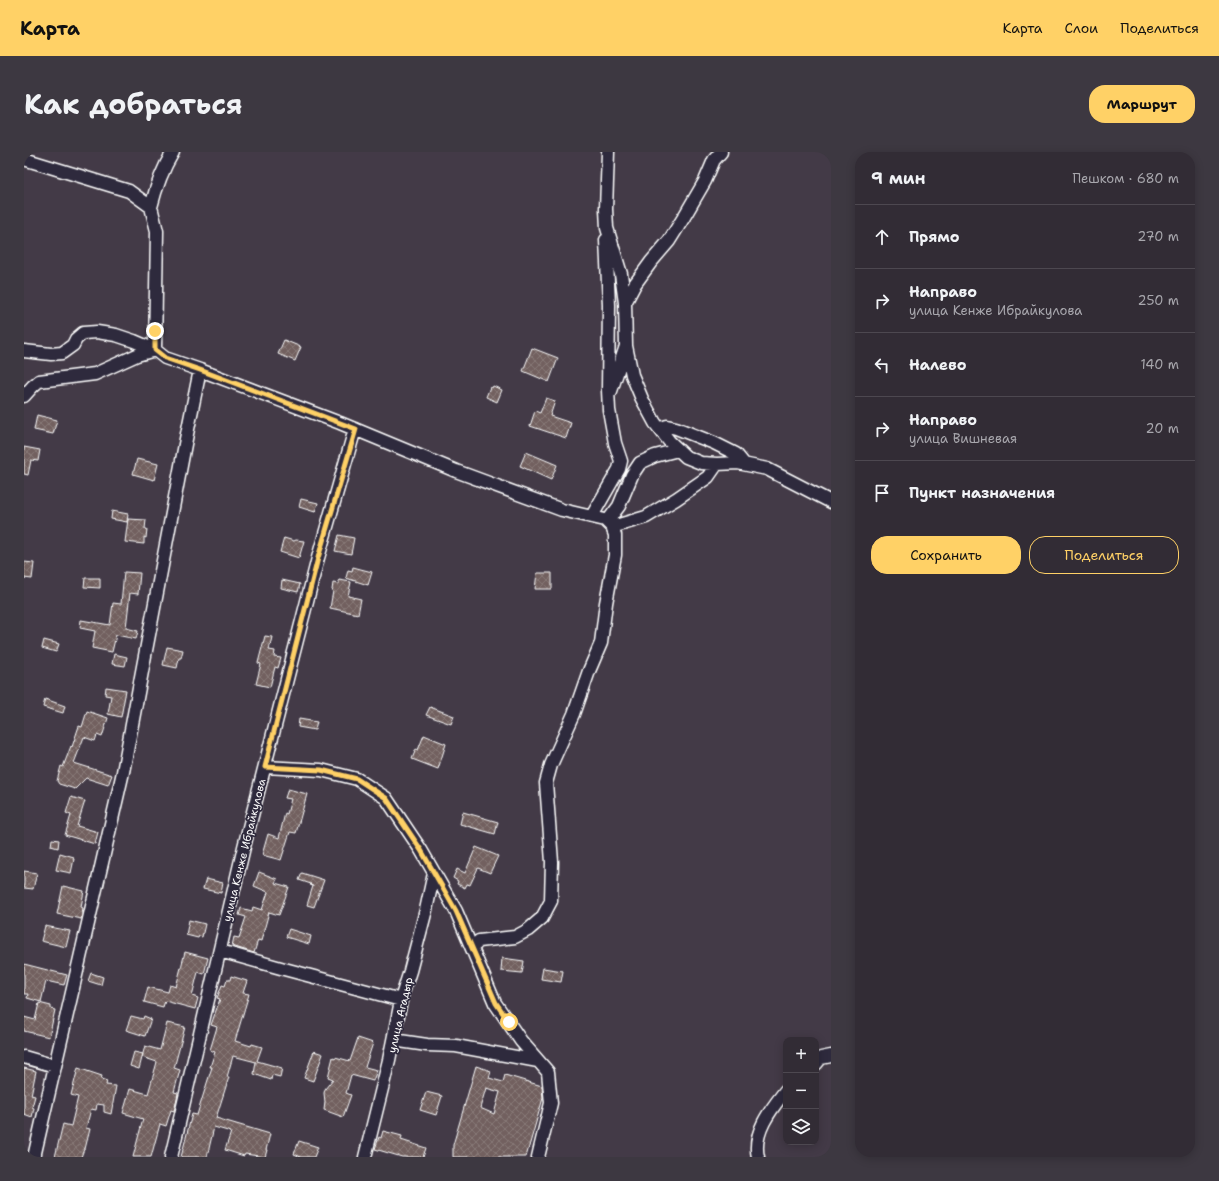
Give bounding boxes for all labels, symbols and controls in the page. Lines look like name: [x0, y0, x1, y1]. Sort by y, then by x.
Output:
text: Карта: [20, 16, 80, 41]
text: Карта: [1002, 19, 1043, 37]
text: Слои: [1065, 19, 1098, 37]
text: Поделиться: [1120, 19, 1199, 37]
text: Как добраться: [24, 85, 243, 123]
button: Маршрут: [1089, 85, 1195, 123]
text: 9 мин: [871, 167, 926, 189]
text: Пешком · 680 m: [1072, 170, 1179, 187]
icon: ahead: [871, 226, 893, 248]
text: Прямо: [909, 227, 959, 247]
text: 270 m: [1137, 228, 1179, 245]
text: Направо: [909, 282, 977, 302]
icon: right: [871, 290, 893, 312]
text: 250 m: [1138, 292, 1179, 309]
text: улица Кенже Ибрайкулова: [909, 302, 1082, 319]
route end: [146, 322, 164, 340]
icon: left: [871, 354, 893, 376]
text: Налево: [909, 355, 967, 375]
text: 140 m: [1140, 356, 1179, 373]
text: Направо: [909, 410, 977, 430]
icon: right: [871, 418, 893, 440]
text: 20 m: [1146, 420, 1179, 437]
text: улица Вишневая: [909, 430, 1017, 447]
icon: arrive: [871, 482, 893, 504]
text: Пункт назначения: [909, 483, 1055, 503]
button: Сохранить: [871, 536, 1021, 574]
button: Поделиться: [1029, 536, 1179, 574]
street label: улица Кенже Ибрайкулова: [219, 777, 270, 923]
street label: улица Агадыр: [384, 976, 416, 1054]
route start: [500, 1013, 518, 1031]
map controls: [783, 1037, 819, 1145]
button: +: [783, 1037, 819, 1073]
button: −: [783, 1073, 819, 1109]
button: layers: [783, 1109, 819, 1145]

